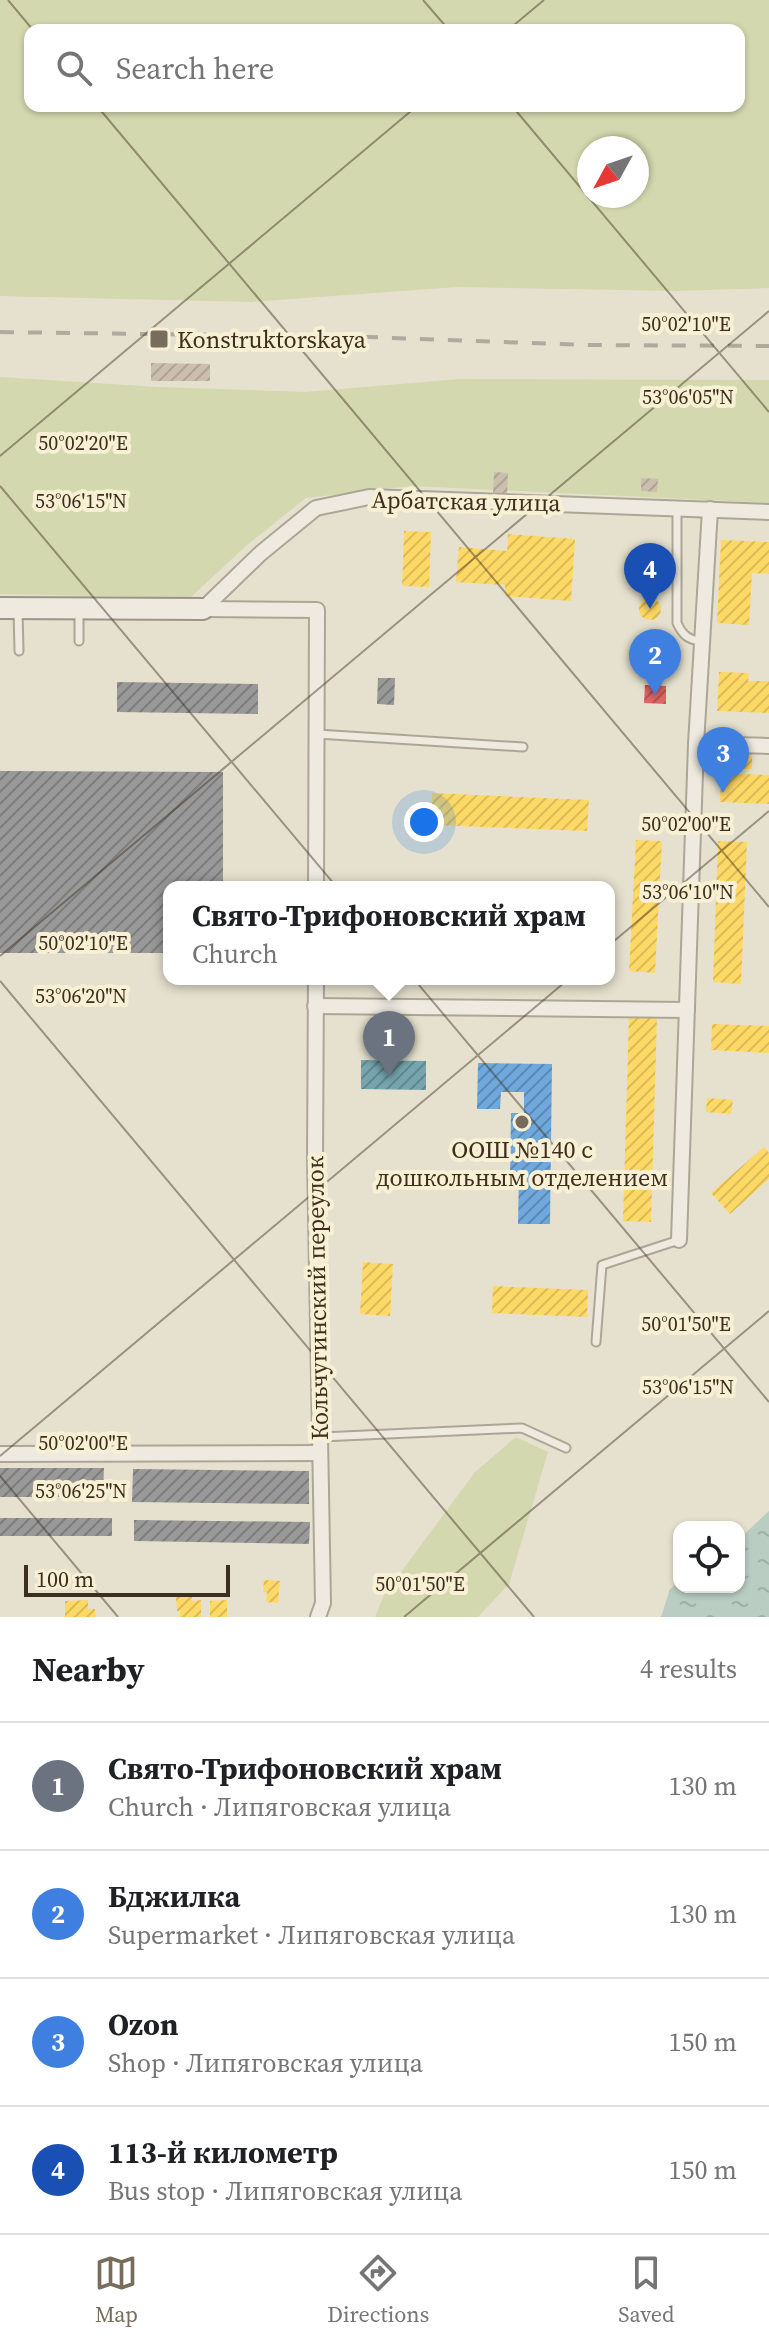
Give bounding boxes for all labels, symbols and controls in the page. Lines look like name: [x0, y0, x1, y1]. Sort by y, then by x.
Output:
search box: [24, 24, 745, 112]
icon: search: [52, 46, 96, 90]
text: Search here: [116, 48, 274, 89]
north arrow: [577, 136, 649, 208]
text: 50°02'10"E: [641, 310, 731, 338]
place label: Konstruktorskaya: [177, 323, 367, 356]
marker: Konstruktorskaya: [148, 328, 170, 350]
text: 53°06'05"N: [642, 383, 734, 411]
text: 50°02'20"E: [38, 429, 128, 457]
street label: Арбатская улица: [371, 483, 562, 519]
text: 53°06'15"N: [35, 487, 127, 515]
pin: 4: [624, 543, 676, 609]
pin: 2: [629, 629, 681, 695]
pin: 3: [697, 727, 749, 793]
your location: [404, 802, 444, 842]
text: 50°02'00"E: [641, 810, 731, 838]
text: 53°06'10"N: [642, 878, 734, 906]
popup: [163, 881, 615, 985]
text: Свято-Трифоновский храм: [192, 895, 586, 936]
text: 50°02'10"E: [38, 929, 128, 957]
text: Church: [192, 936, 278, 972]
text: 53°06'20"N: [35, 982, 127, 1010]
pin: 1: [363, 1011, 415, 1077]
marker: ООШ №140 с дошкольным отделением: [513, 1113, 531, 1131]
place label: ООШ №140 с дошкольным отделением: [376, 1133, 668, 1194]
street label: Кольчугинский переулок: [298, 1156, 336, 1440]
text: 50°01'50"E: [641, 1310, 731, 1338]
text: 53°06'15"N: [642, 1373, 734, 1401]
text: 50°02'00"E: [38, 1429, 128, 1457]
text: 53°06'25"N: [35, 1477, 127, 1505]
map controls: [673, 1521, 745, 1593]
button: locate: [673, 1521, 745, 1593]
scale bar: [24, 1561, 230, 1597]
text: 100 m: [36, 1564, 94, 1594]
text: 50°01'50"E: [375, 1570, 465, 1598]
text: Nearby: [32, 1646, 145, 1692]
text: 4 results: [640, 1651, 737, 1687]
text: Свято-Трифоновский храм: [108, 1748, 502, 1789]
text: 1: [51, 1768, 65, 1804]
text: 130 m: [669, 1768, 737, 1804]
text: Church · Липяговская улица: [108, 1789, 451, 1825]
text: Бджилка: [108, 1876, 241, 1917]
text: 2: [51, 1896, 65, 1932]
text: 130 m: [669, 1896, 737, 1932]
text: Supermarket · Липяговская улица: [108, 1917, 515, 1953]
text: Ozon: [108, 2004, 178, 2045]
text: 3: [51, 2024, 65, 2060]
text: 150 m: [669, 2024, 737, 2060]
text: Shop · Липяговская улица: [108, 2045, 423, 2081]
text: 113-й километр: [108, 2132, 338, 2173]
text: 4: [51, 2152, 65, 2188]
text: 150 m: [669, 2152, 737, 2188]
text: Bus stop · Липяговская улица: [108, 2173, 462, 2209]
tab: Map: [94, 2251, 138, 2329]
tab: Directions: [327, 2251, 429, 2329]
tab: Saved: [618, 2251, 675, 2329]

